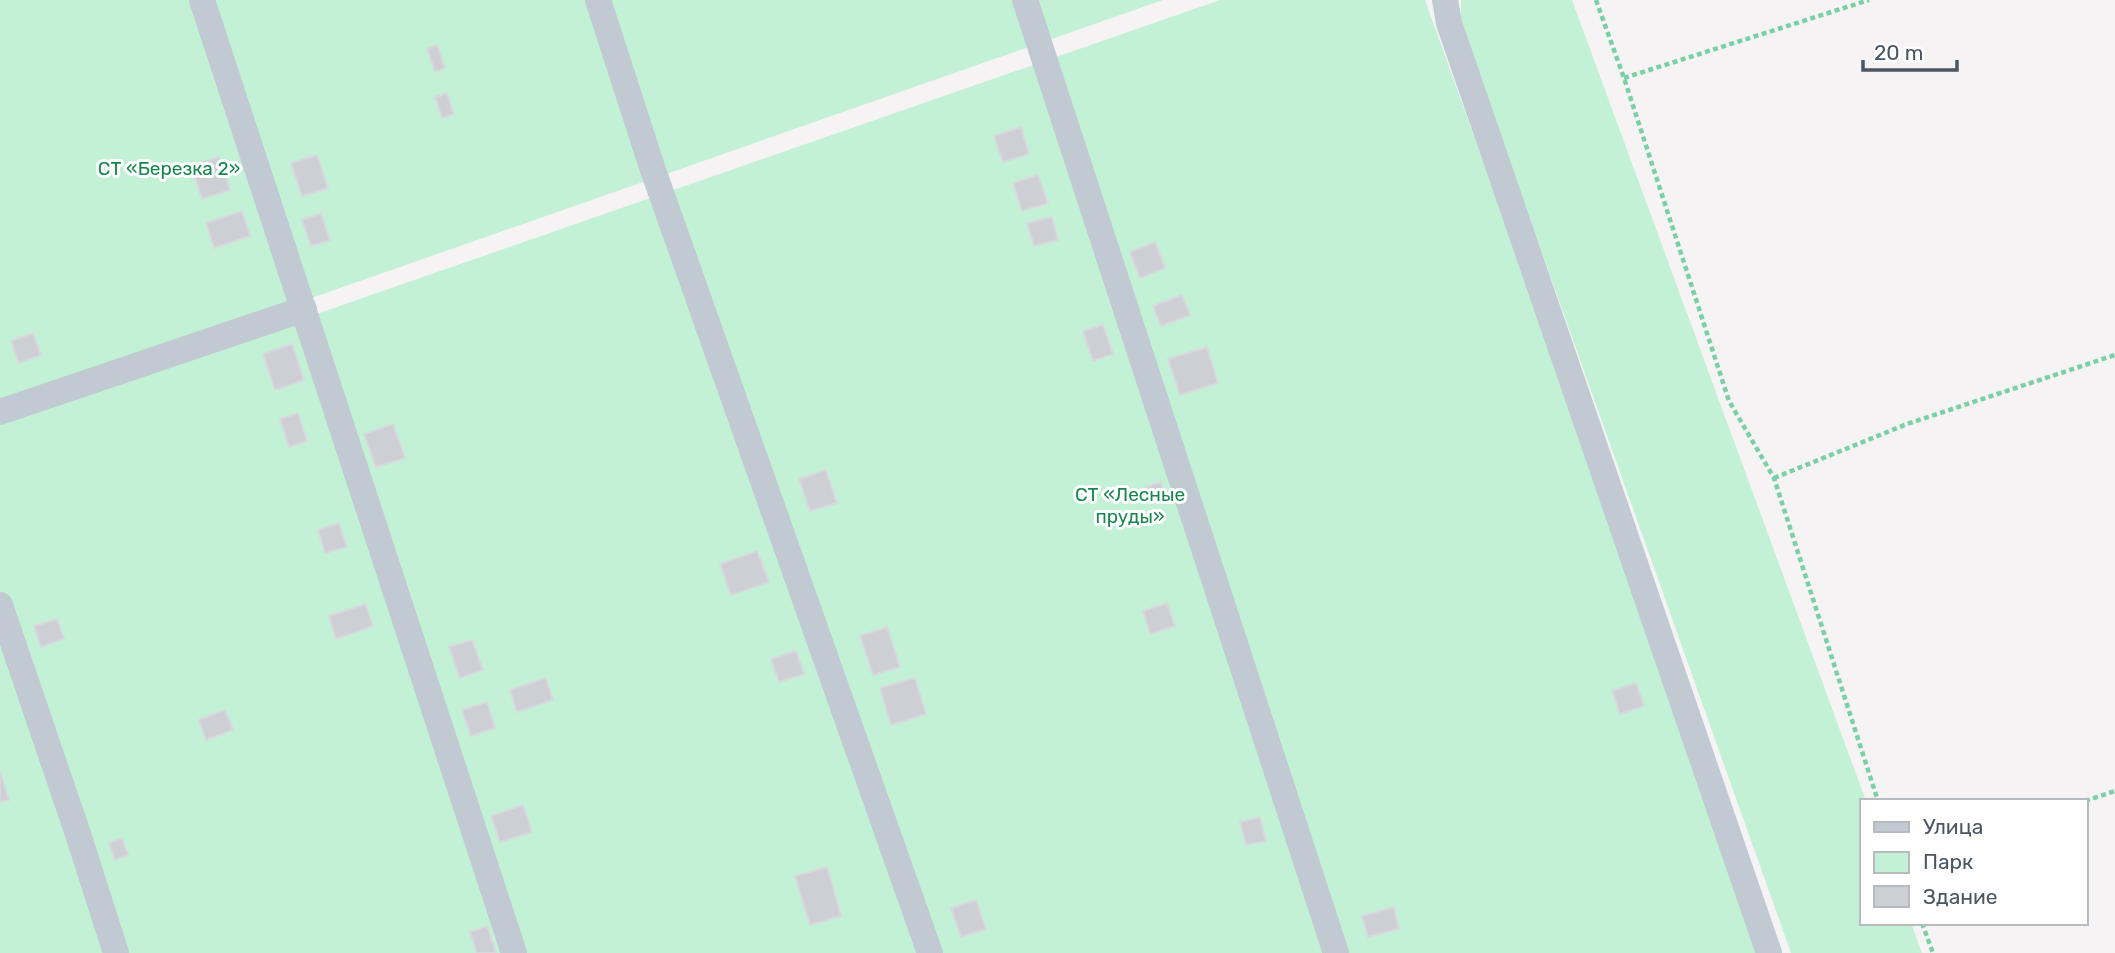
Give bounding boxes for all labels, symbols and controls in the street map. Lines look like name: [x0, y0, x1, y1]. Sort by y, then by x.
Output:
scale bar: [1863, 28, 1958, 72]
text: 20 m: [1874, 40, 1923, 65]
park label: СТ «Березка 2»: [98, 157, 240, 180]
park label: СТ «Лесные пруды»: [1075, 483, 1185, 528]
legend: [1860, 799, 2087, 925]
text: Улица: [1923, 814, 1983, 839]
text: Парк: [1923, 849, 1973, 874]
text: Здание: [1923, 884, 1998, 909]

